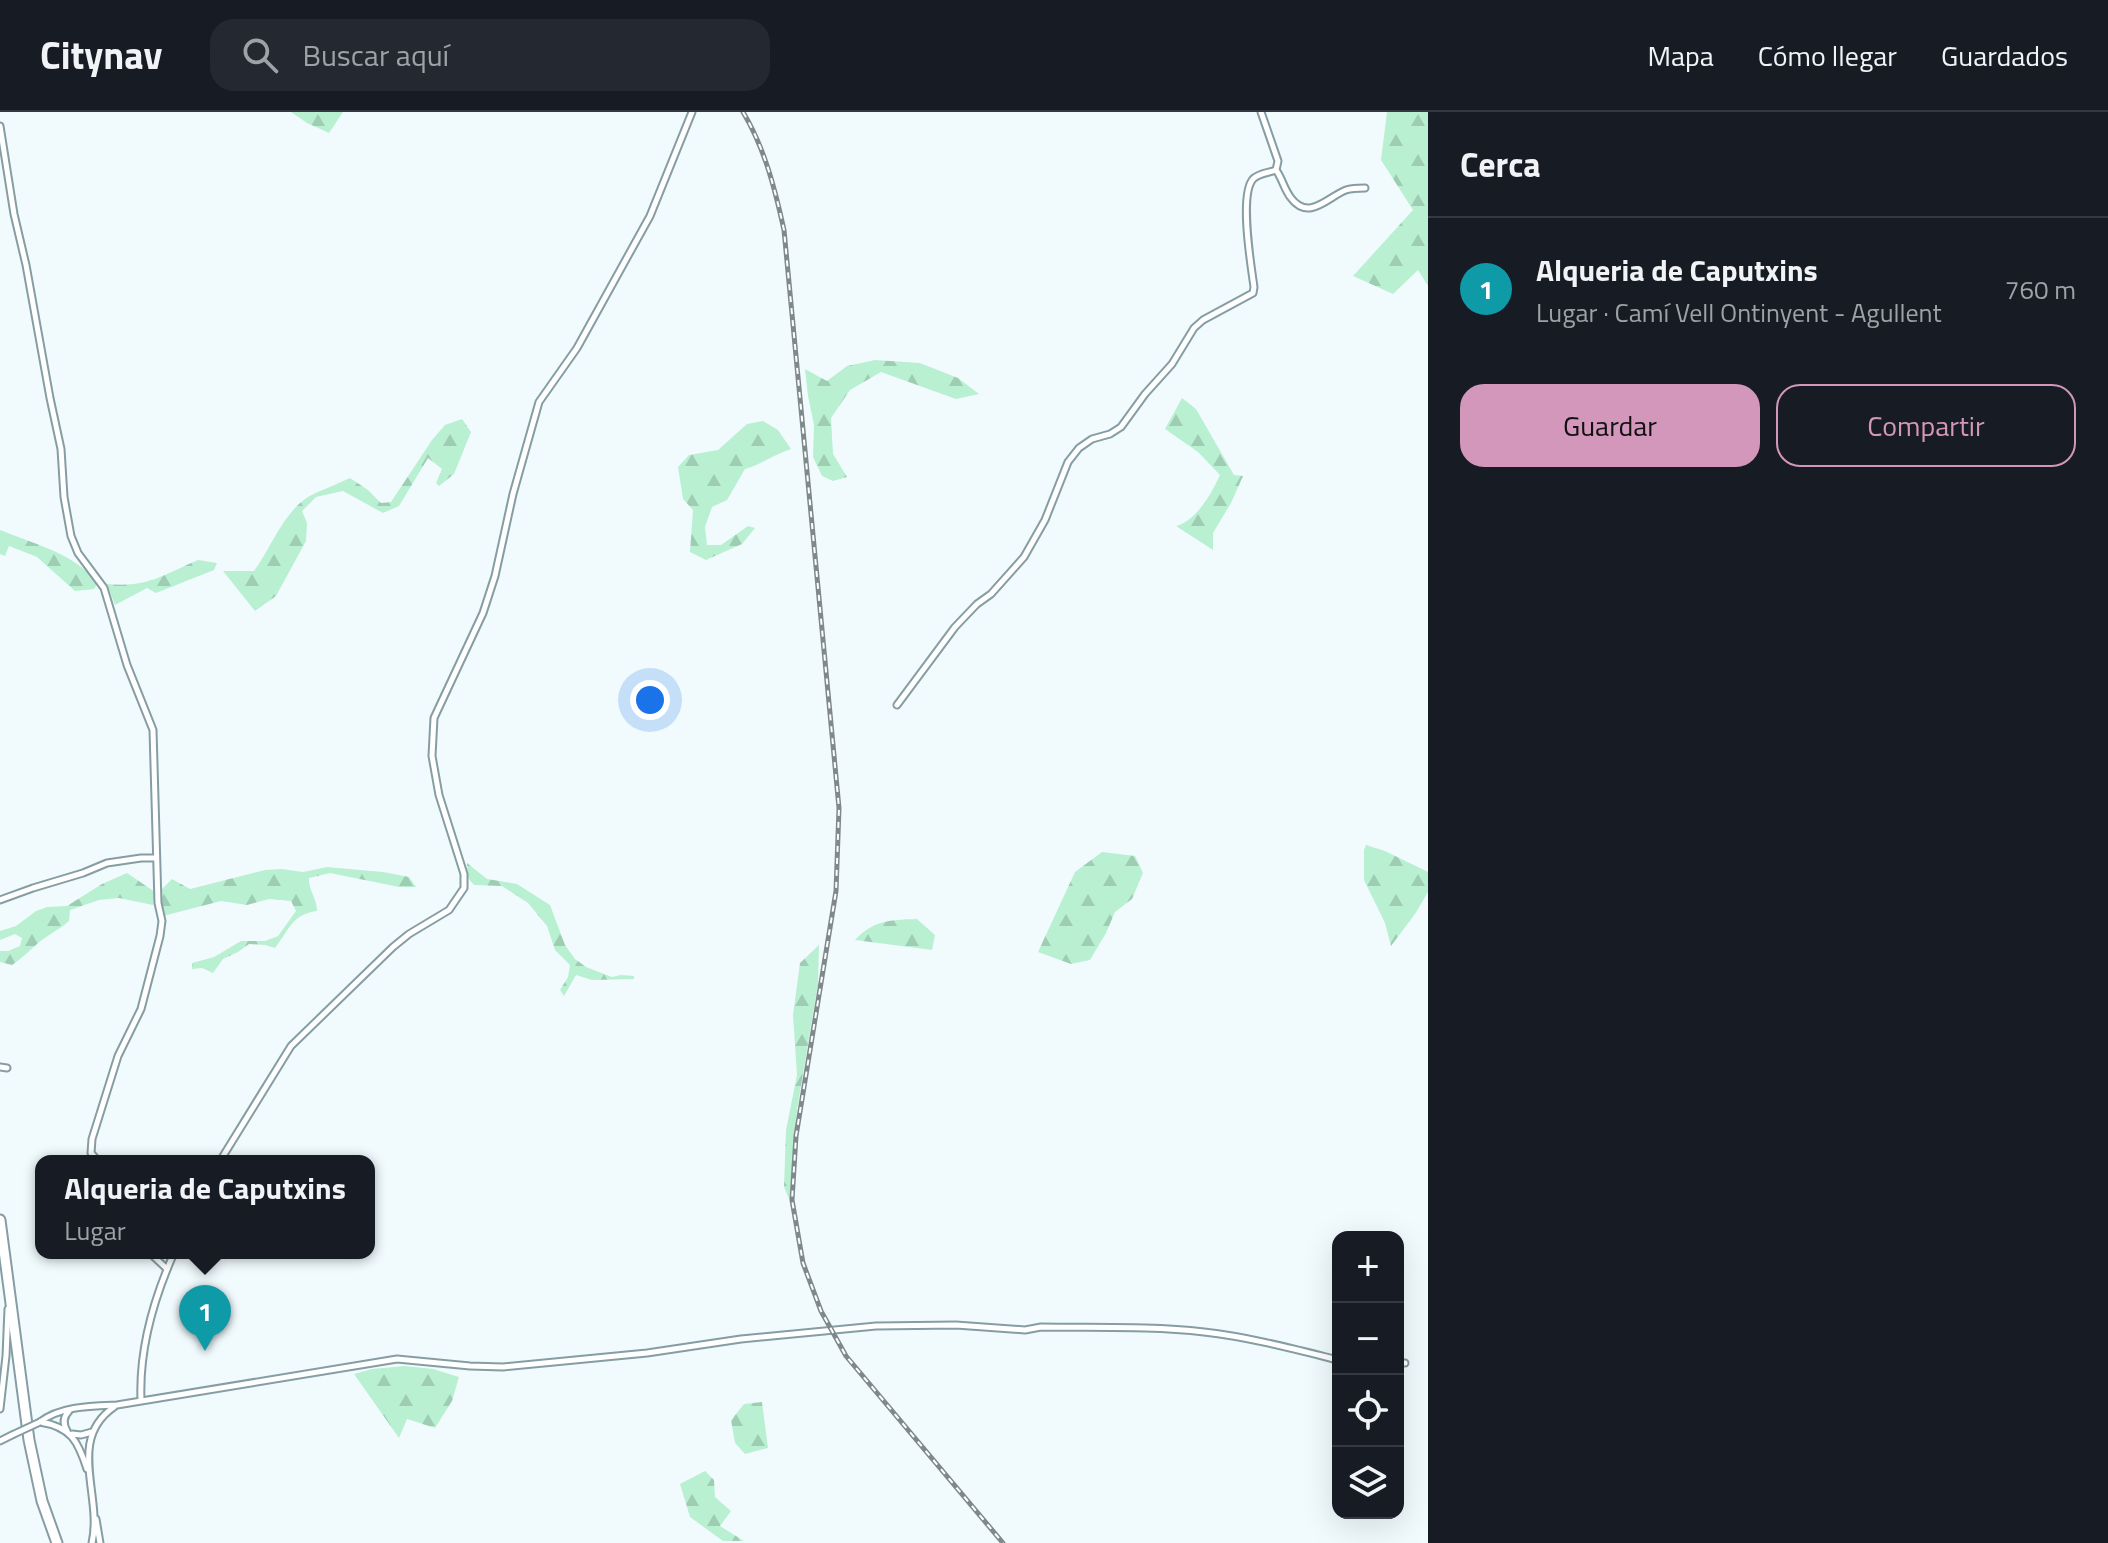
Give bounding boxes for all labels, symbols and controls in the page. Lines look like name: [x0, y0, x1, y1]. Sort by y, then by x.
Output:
search box: [210, 19, 770, 91]
text: Citynav: [40, 26, 162, 84]
text: Buscar aquí: [302, 32, 449, 78]
icon: search: [238, 33, 282, 77]
text: Mapa: [1647, 34, 1714, 77]
text: Cómo llegar: [1758, 34, 1897, 77]
text: Guardados: [1941, 34, 2068, 77]
text: Cerca: [1460, 138, 1541, 190]
text: Alqueria de Caputxins: [1536, 247, 1818, 293]
text: 1: [1479, 270, 1493, 309]
text: 760 m: [2005, 270, 2076, 309]
text: Lugar · Camí Vell Ontinyent - Agullent: [1536, 293, 1942, 332]
button: Guardar: [1460, 384, 1760, 467]
button: Compartir: [1776, 384, 2076, 467]
your location: [630, 680, 670, 720]
popup: [35, 1155, 375, 1259]
text: Alqueria de Caputxins: [64, 1165, 346, 1211]
text: Lugar: [64, 1211, 126, 1250]
map controls: [1332, 1231, 1404, 1519]
button: +: [1332, 1231, 1404, 1303]
pin: 1: [179, 1285, 231, 1351]
button: −: [1332, 1303, 1404, 1375]
button: locate: [1332, 1375, 1404, 1447]
button: layers: [1332, 1447, 1404, 1519]

